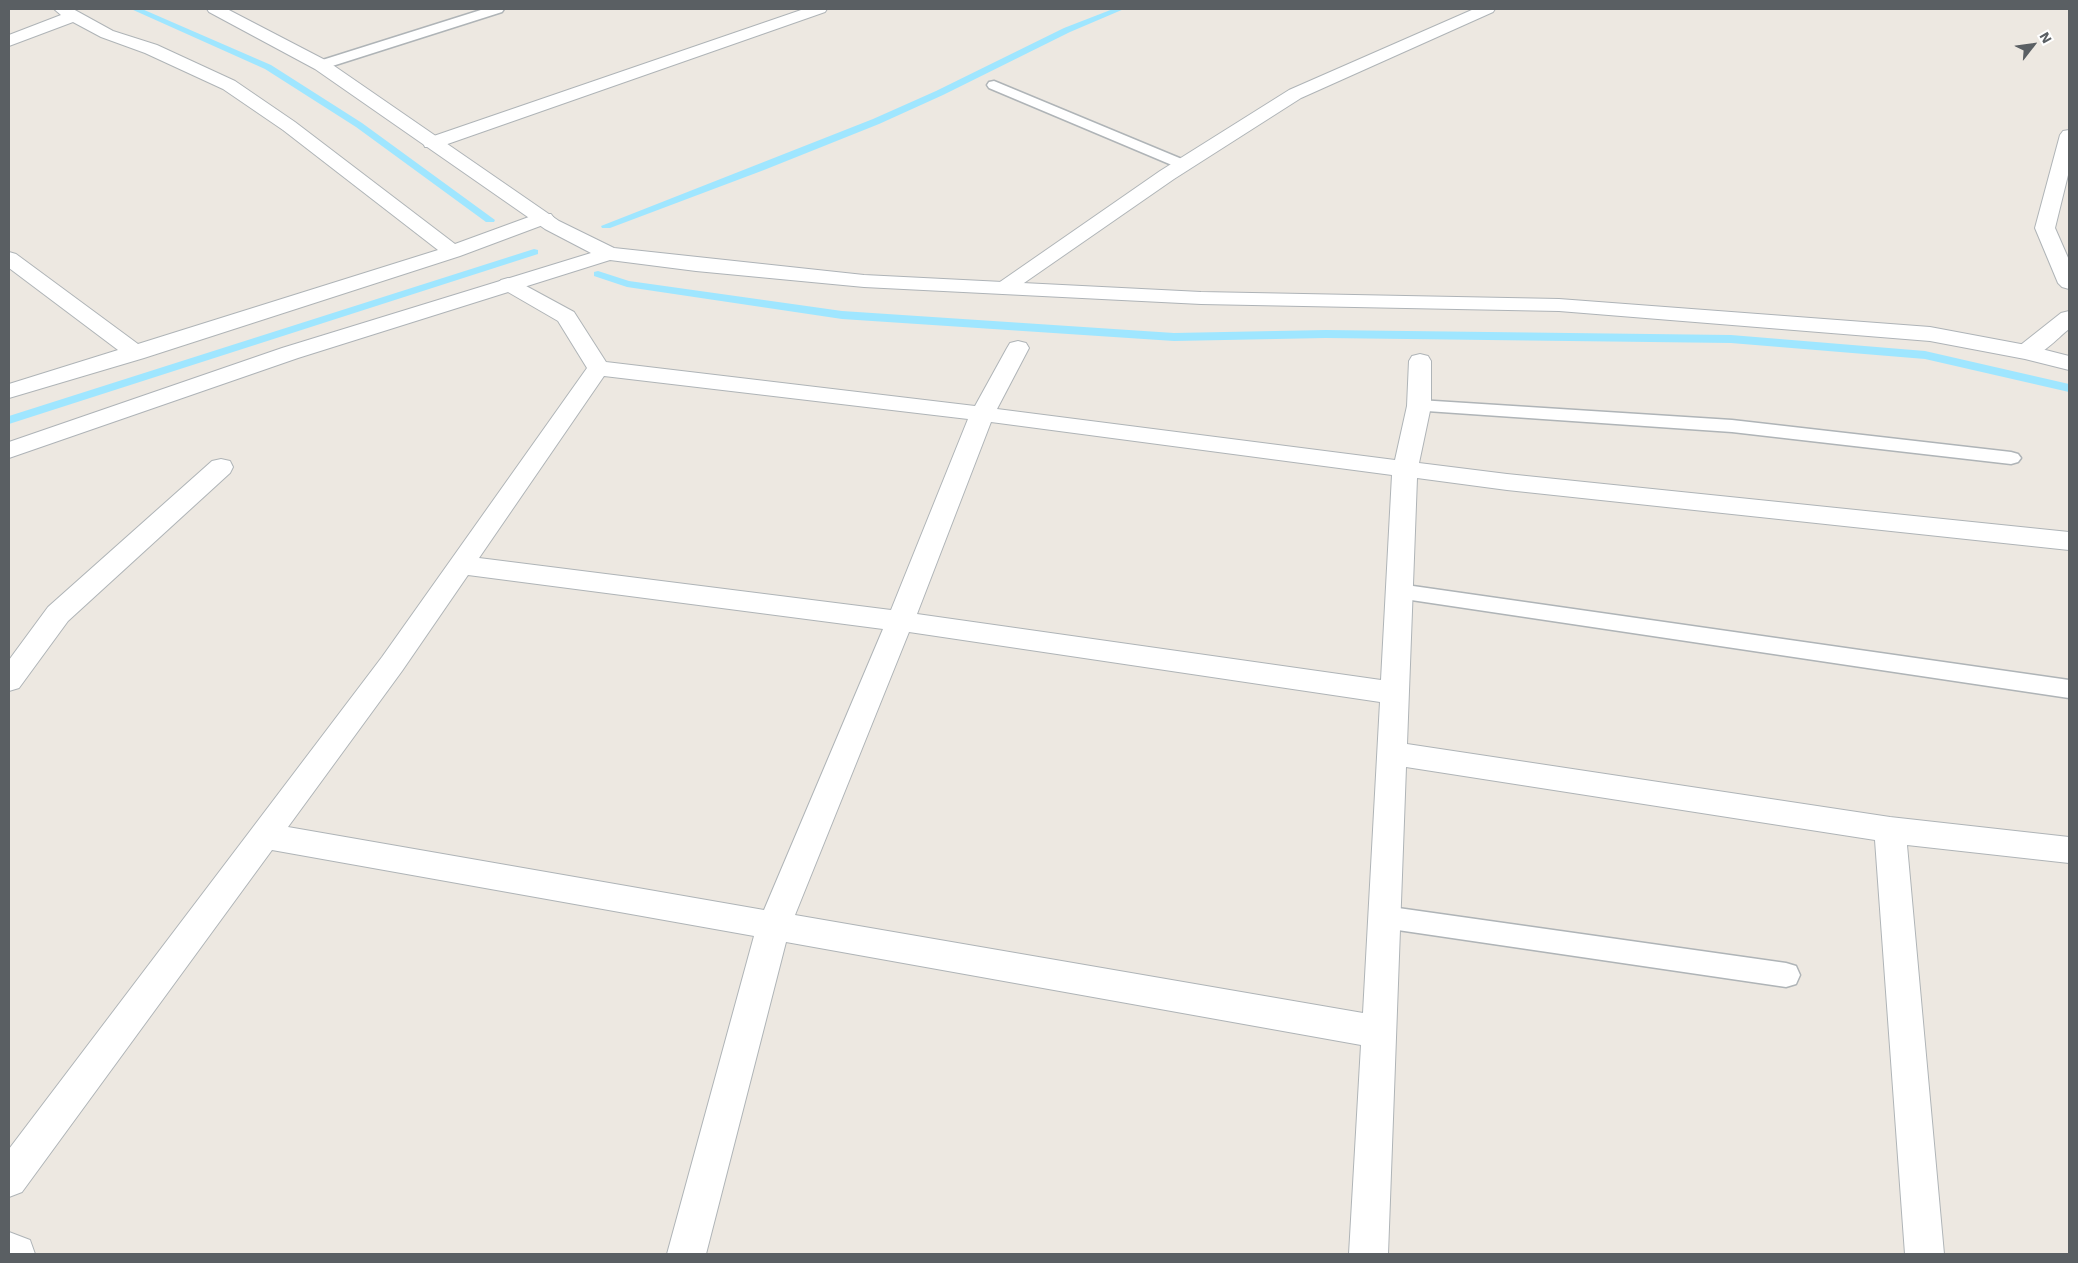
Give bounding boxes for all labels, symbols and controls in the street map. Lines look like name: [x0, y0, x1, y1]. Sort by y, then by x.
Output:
north arrow: [2008, 20, 2058, 70]
text: N: [2036, 29, 2056, 46]

